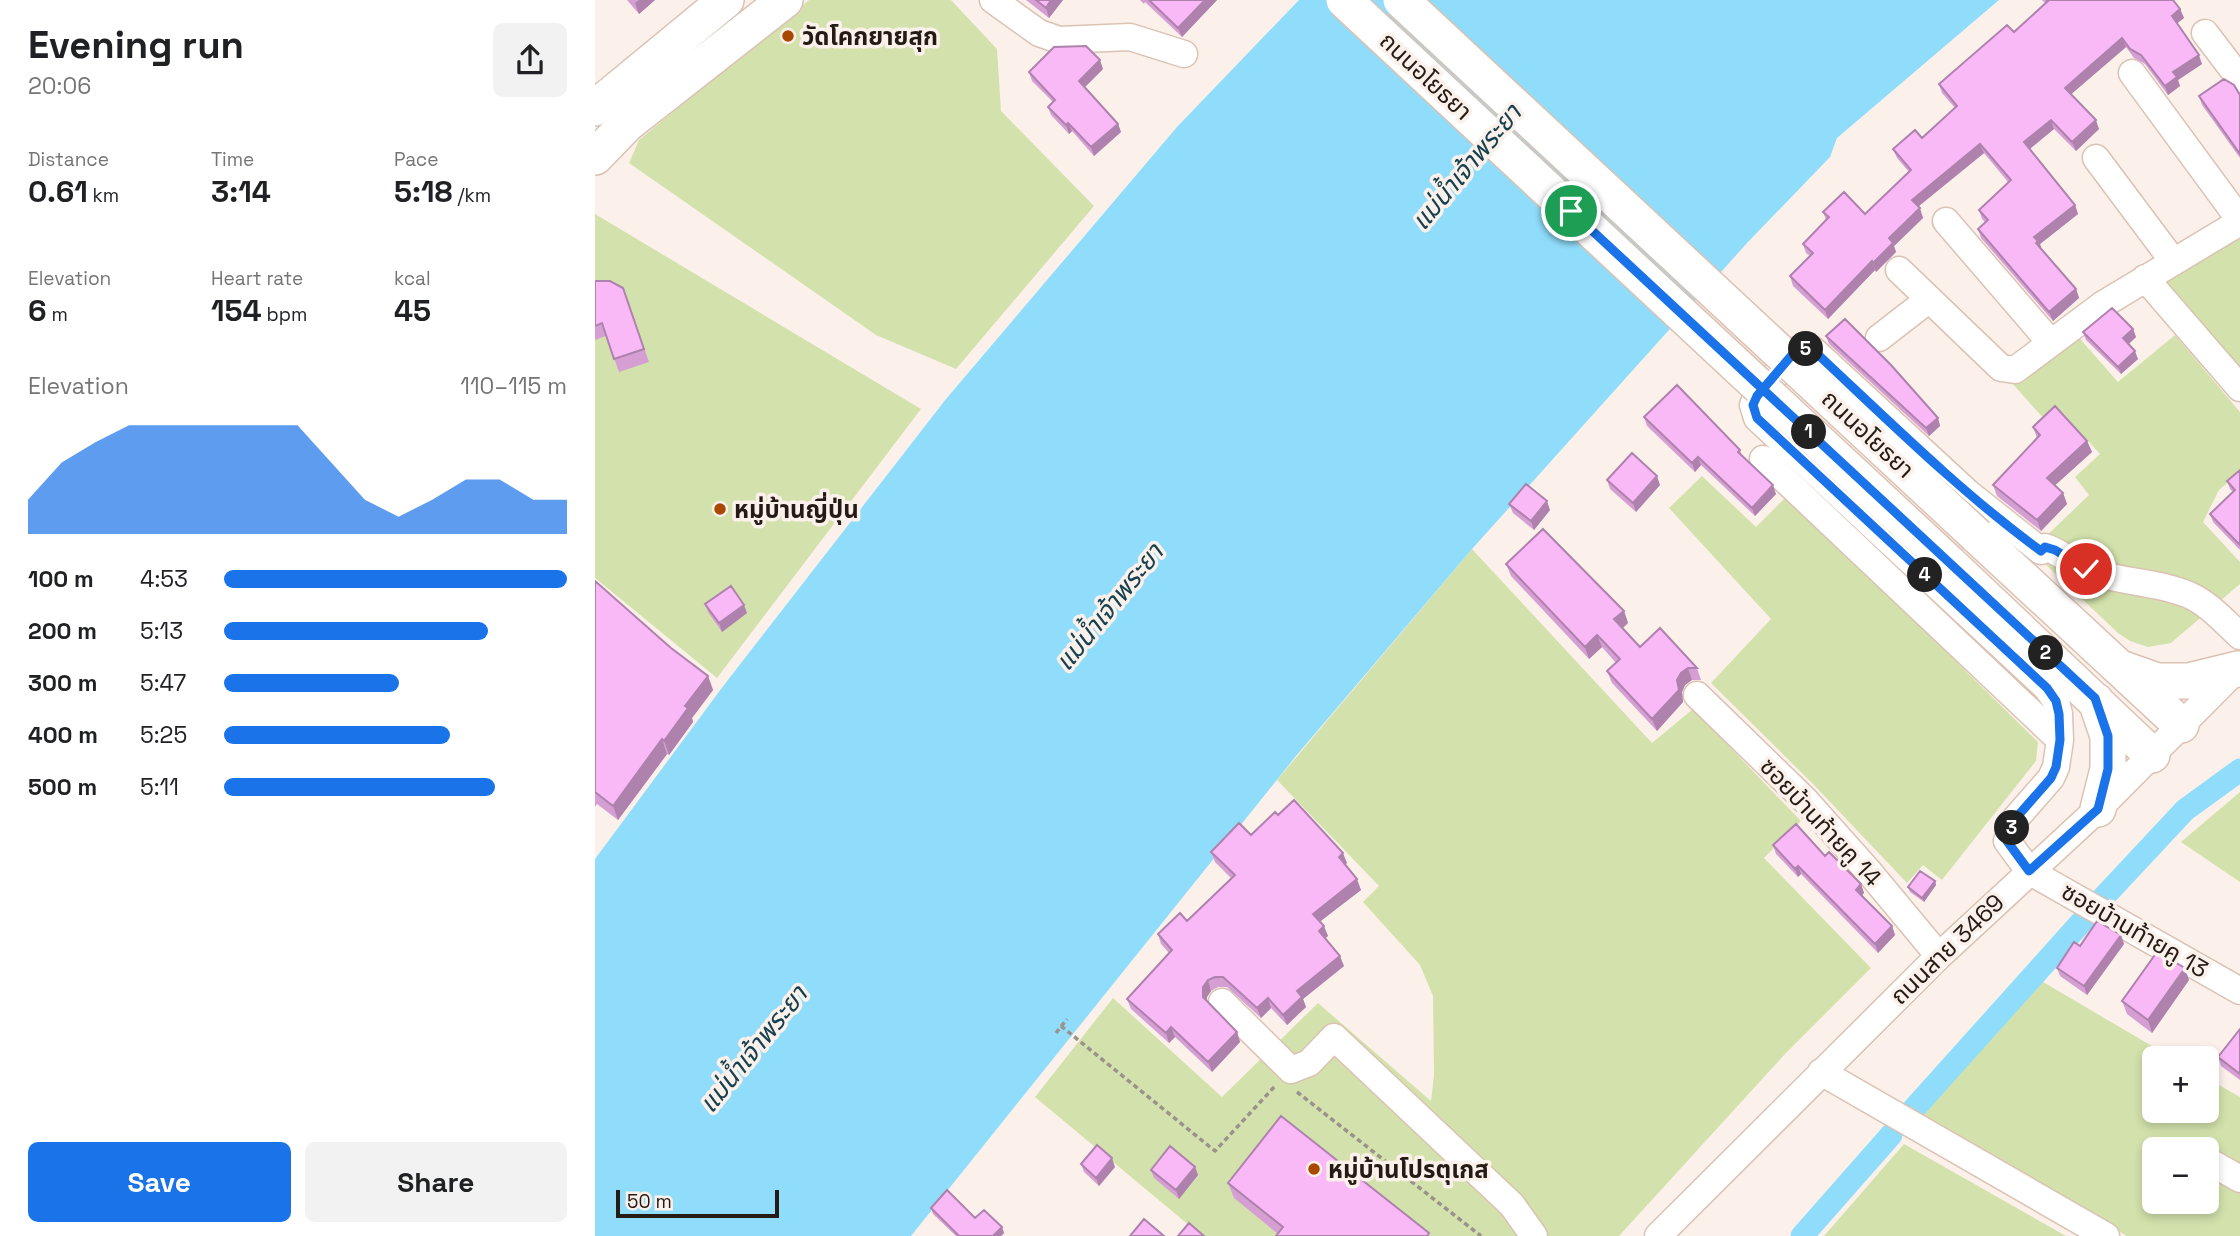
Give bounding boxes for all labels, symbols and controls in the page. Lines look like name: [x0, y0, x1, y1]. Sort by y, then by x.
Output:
text: Evening run: [28, 21, 244, 69]
place label: วัดโคกยายสุก: [802, 21, 938, 52]
button: share: [493, 23, 567, 97]
street label: ถนนอโยธยา: [1373, 25, 1479, 127]
marker: วัดโคกยายสุก: [780, 28, 796, 44]
text: 20:06: [28, 71, 91, 101]
water label: แม่น้ำเจ้าพระยา: [1403, 95, 1529, 237]
text: Distance: [28, 147, 109, 172]
text: Time: [211, 147, 254, 172]
text: Pace: [394, 147, 438, 172]
text: 0.61: [28, 172, 88, 211]
text: 3:14: [211, 172, 271, 211]
text: 5:18: [394, 172, 453, 211]
pin: [1541, 181, 1601, 241]
text: km: [88, 183, 119, 208]
text: /km: [453, 183, 491, 208]
icon: arrive: [1552, 192, 1590, 230]
text: Elevation: [28, 266, 111, 291]
text: Heart rate: [211, 266, 303, 291]
text: kcal: [394, 266, 431, 291]
text: 6: [28, 291, 47, 330]
text: 154: [211, 291, 262, 330]
text: 45: [394, 291, 431, 330]
text: m: [47, 302, 68, 327]
text: bpm: [262, 302, 307, 327]
pin: 5: [1789, 332, 1823, 366]
text: 5: [1800, 336, 1811, 361]
text: Elevation: [28, 371, 129, 401]
text: 110–115 m: [460, 371, 567, 401]
street label: ถนนอโยธยา: [1815, 383, 1921, 485]
pin: 1: [1791, 414, 1827, 450]
text: 1: [1804, 419, 1813, 444]
place label: หมู่บ้านญี่ปุ่น: [734, 492, 859, 525]
marker: หมู่บ้านญี่ปุ่น: [712, 501, 728, 517]
water label: แม่น้ำเจ้าพระยา: [1047, 535, 1172, 678]
pin: [2056, 539, 2116, 599]
icon: check: [2067, 550, 2105, 588]
pin: 4: [1907, 558, 1943, 592]
text: 4: [1918, 562, 1931, 587]
text: 100 m: [28, 564, 94, 594]
text: 4:53: [140, 564, 188, 594]
text: 200 m: [28, 616, 97, 646]
text: 5:13: [140, 616, 183, 646]
pin: 2: [2029, 636, 2063, 670]
text: 2: [2040, 640, 2051, 665]
text: 300 m: [28, 668, 97, 698]
text: 5:47: [140, 668, 186, 698]
text: 400 m: [28, 720, 98, 750]
text: 5:25: [140, 720, 187, 750]
street label: ซอยบ้านท้ายคู 14: [1753, 751, 1889, 893]
text: 500 m: [28, 772, 97, 802]
text: 5:11: [140, 772, 179, 802]
pin: 3: [1995, 810, 2029, 846]
text: 3: [2006, 815, 2017, 840]
street label: ซอยบ้านท้ายคู 13: [2056, 875, 2214, 985]
street label: ถนนสาย 3469: [1883, 887, 2011, 1011]
water label: แม่น้ำเจ้าพระยา: [691, 977, 816, 1120]
map controls: [2142, 1046, 2219, 1214]
button: +: [2142, 1046, 2219, 1123]
button: −: [2142, 1137, 2219, 1214]
button: Save: [28, 1142, 291, 1222]
button: Share: [305, 1142, 567, 1222]
place label: หมู่บ้านโปรตุเกส: [1328, 1154, 1489, 1185]
marker: หมู่บ้านโปรตุเกส: [1306, 1161, 1322, 1177]
scale bar: [616, 1187, 779, 1219]
text: 50 m: [627, 1189, 672, 1214]

